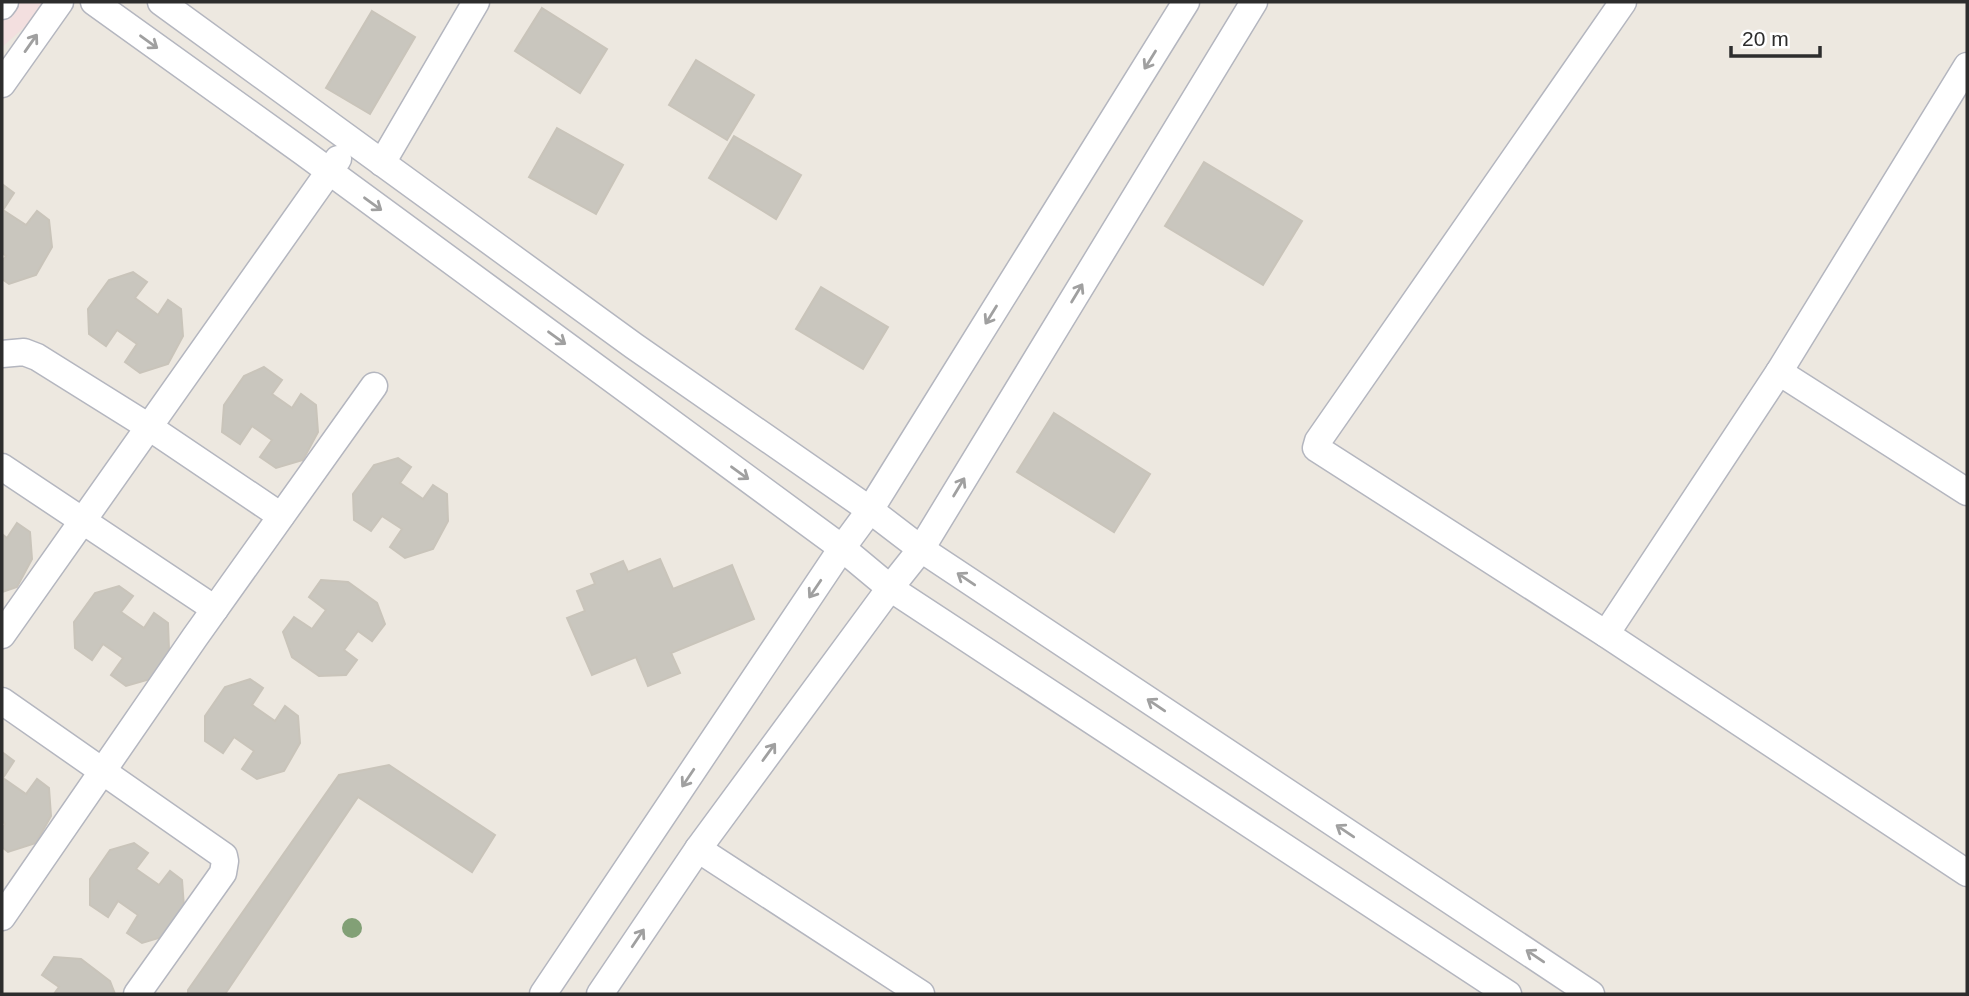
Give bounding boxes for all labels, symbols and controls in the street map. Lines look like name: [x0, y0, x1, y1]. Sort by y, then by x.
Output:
scale bar: [1731, 14, 1820, 58]
text: 20 m: [1742, 27, 1789, 50]
one-way arrow: [24, 34, 38, 53]
one-way arrow: [139, 34, 158, 49]
one-way arrow: [1142, 49, 1156, 69]
one-way arrow: [363, 196, 382, 211]
one-way arrow: [1070, 283, 1084, 303]
one-way arrow: [984, 305, 998, 325]
one-way arrow: [547, 331, 566, 346]
one-way arrow: [730, 466, 749, 480]
one-way arrow: [952, 478, 966, 498]
one-way arrow: [957, 572, 976, 586]
one-way arrow: [808, 579, 822, 598]
one-way arrow: [1146, 697, 1166, 711]
one-way arrow: [762, 743, 777, 762]
one-way arrow: [681, 768, 695, 787]
one-way arrow: [1336, 823, 1355, 838]
one-way arrow: [632, 928, 646, 948]
one-way arrow: [1525, 949, 1545, 963]

